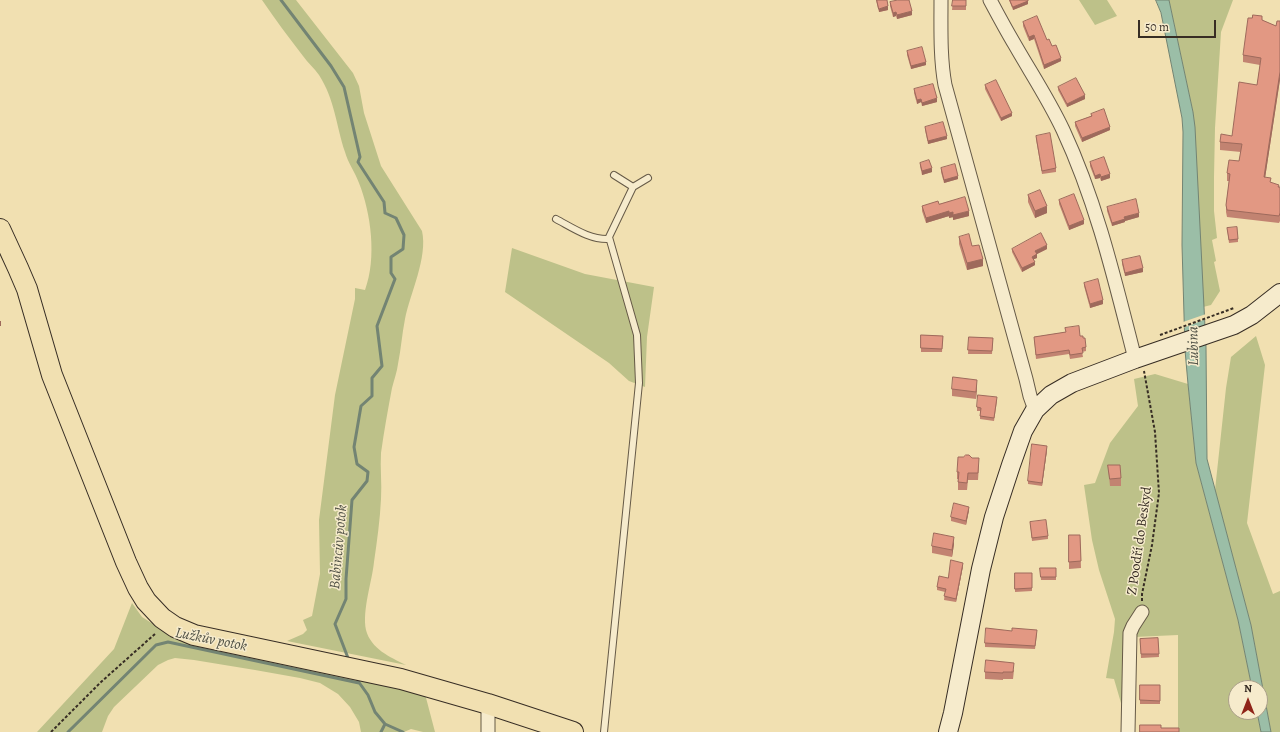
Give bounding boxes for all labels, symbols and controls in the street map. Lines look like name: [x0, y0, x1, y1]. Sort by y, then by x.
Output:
scale bar: [1140, 12, 1218, 38]
text: 50 m: [1145, 19, 1169, 35]
water label: Lubina: [1185, 326, 1203, 366]
street label: Z Poodří do Beskyd: [1124, 486, 1156, 596]
water label: Babincův potok: [326, 504, 352, 590]
water label: Lužkův potok: [173, 624, 249, 656]
north arrow: [1228, 680, 1268, 720]
text: N: [1244, 681, 1252, 696]

